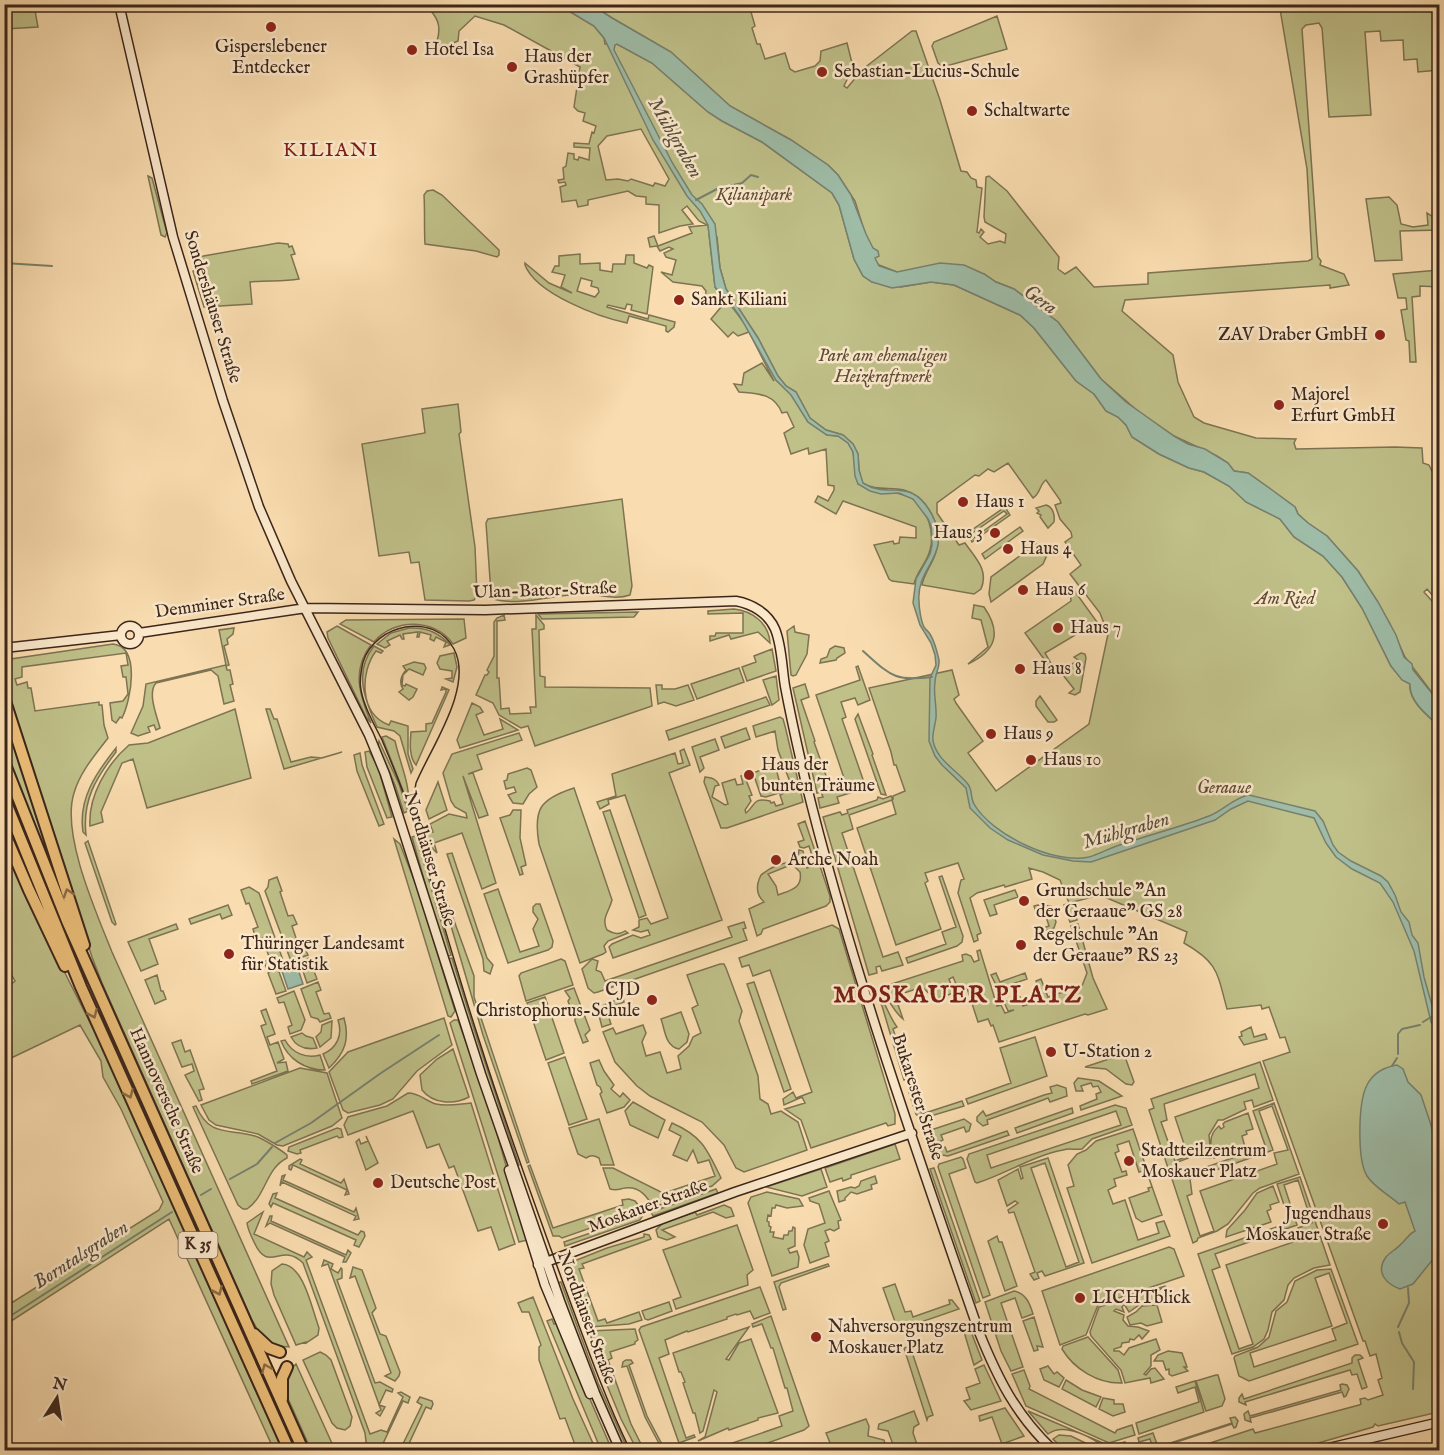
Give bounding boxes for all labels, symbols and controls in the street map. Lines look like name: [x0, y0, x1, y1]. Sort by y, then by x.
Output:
marker: Gisperslebener Entdecker: [264, 20, 278, 34]
place label: Gisperslebener Entdecker: [215, 36, 327, 80]
place label: Hotel Isa: [424, 39, 494, 62]
marker: Hotel Isa: [405, 43, 419, 57]
place label: Haus der Grashüpfer: [524, 46, 609, 90]
marker: Haus der Grashüpfer: [505, 60, 519, 74]
place label: Sebastian-Lucius-Schule: [834, 61, 1019, 84]
marker: Sebastian-Lucius-Schule: [815, 65, 829, 79]
water label: Mühlgraben: [641, 93, 708, 183]
place label: Schaltwarte: [984, 100, 1070, 123]
marker: Schaltwarte: [965, 104, 979, 118]
district label: KILIANI: [283, 138, 379, 163]
park label: Kilianipark: [715, 184, 792, 207]
street label: Sondershäuser Straße: [178, 228, 246, 386]
water label: Gera: [1018, 279, 1062, 321]
place label: Sankt Kiliani: [691, 289, 787, 312]
marker: Sankt Kiliani: [672, 293, 686, 307]
place label: ZAV Draber GmbH: [1218, 324, 1368, 347]
marker: ZAV Draber GmbH: [1373, 328, 1387, 342]
park label: Park am ehemaligen Heizkraftwerk: [818, 345, 948, 389]
place label: Majorel Erfurt GmbH: [1291, 384, 1396, 428]
marker: Majorel Erfurt GmbH: [1272, 398, 1286, 412]
place label: Haus 1: [975, 491, 1025, 514]
marker: Haus 1: [956, 495, 970, 509]
place label: Haus 3: [933, 522, 983, 545]
marker: Haus 3: [988, 526, 1002, 540]
place label: Haus 4: [1020, 538, 1072, 561]
marker: Haus 4: [1001, 542, 1015, 556]
street label: Ulan-Bator-Straße: [473, 577, 617, 605]
place label: Haus 6: [1035, 579, 1086, 602]
street label: Demminer Straße: [154, 583, 286, 625]
marker: Haus 6: [1016, 583, 1030, 597]
park label: Am Ried: [1253, 588, 1317, 611]
place label: Haus 7: [1070, 617, 1121, 640]
marker: Haus 7: [1051, 621, 1065, 635]
place label: Haus 8: [1032, 658, 1082, 681]
marker: Haus 8: [1013, 662, 1027, 676]
place label: Haus 9: [1003, 723, 1054, 746]
marker: Haus 9: [984, 727, 998, 741]
place label: Haus 10: [1043, 749, 1101, 772]
marker: Haus 10: [1024, 753, 1038, 767]
place label: Haus der bunten Träume: [761, 754, 875, 798]
marker: Haus der bunten Träume: [742, 768, 756, 782]
park label: Geraaue: [1197, 777, 1251, 800]
street label: Nordhäuser Straße: [398, 789, 460, 929]
water label: Mühlgraben: [1080, 807, 1173, 856]
place label: Arche Noah: [787, 849, 879, 872]
marker: Arche Noah: [769, 853, 783, 867]
place label: Grundschule "An der Geraaue" GS 28: [1036, 880, 1183, 924]
one-way arrow: [62, 888, 75, 899]
marker: Grundschule "An der Geraaue" GS 28: [1017, 894, 1031, 908]
place label: Regelschule "An der Geraaue" RS 23: [1033, 924, 1179, 968]
place label: Thüringer Landesamt für Statistik: [241, 933, 405, 977]
marker: Regelschule "An der Geraaue" RS 23: [1014, 938, 1028, 952]
marker: Thüringer Landesamt für Statistik: [222, 947, 236, 961]
place label: CJD Christophorus-Schule: [476, 979, 640, 1023]
district label: MOSKAUER PLATZ: [833, 980, 1083, 1011]
marker: CJD Christophorus-Schule: [645, 993, 659, 1007]
one-way arrow: [86, 1008, 98, 1019]
street label: Hannoversche Straße: [123, 1024, 209, 1178]
street label: Bukarester Straße: [886, 1031, 948, 1163]
place label: U-Station 2: [1063, 1041, 1152, 1064]
marker: U-Station 2: [1044, 1045, 1058, 1059]
one-way arrow: [122, 1088, 134, 1099]
place label: Stadtteilzentrum Moskauer Platz: [1141, 1140, 1266, 1184]
marker: Stadtteilzentrum Moskauer Platz: [1122, 1154, 1136, 1168]
place label: Deutsche Post: [390, 1172, 496, 1195]
street label: Moskauer Straße: [585, 1175, 711, 1239]
marker: Deutsche Post: [371, 1176, 385, 1190]
place label: Jugendhaus Moskauer Straße: [1245, 1203, 1371, 1247]
water label: Borntalsgraben: [29, 1215, 134, 1296]
marker: Jugendhaus Moskauer Straße: [1376, 1217, 1390, 1231]
road number: K 35: [178, 1232, 218, 1258]
street label: Nordhäuser Straße: [551, 1248, 621, 1388]
one-way arrow: [211, 1285, 223, 1296]
place label: LICHTblick: [1092, 1287, 1191, 1310]
marker: LICHTblick: [1073, 1291, 1087, 1305]
place label: Nahversorgungszentrum Moskauer Platz: [828, 1316, 1013, 1360]
marker: Nahversorgungszentrum Moskauer Platz: [809, 1330, 823, 1344]
one-way arrow: [261, 1363, 273, 1374]
north arrow: [27, 1368, 87, 1428]
text: N: [50, 1374, 69, 1397]

